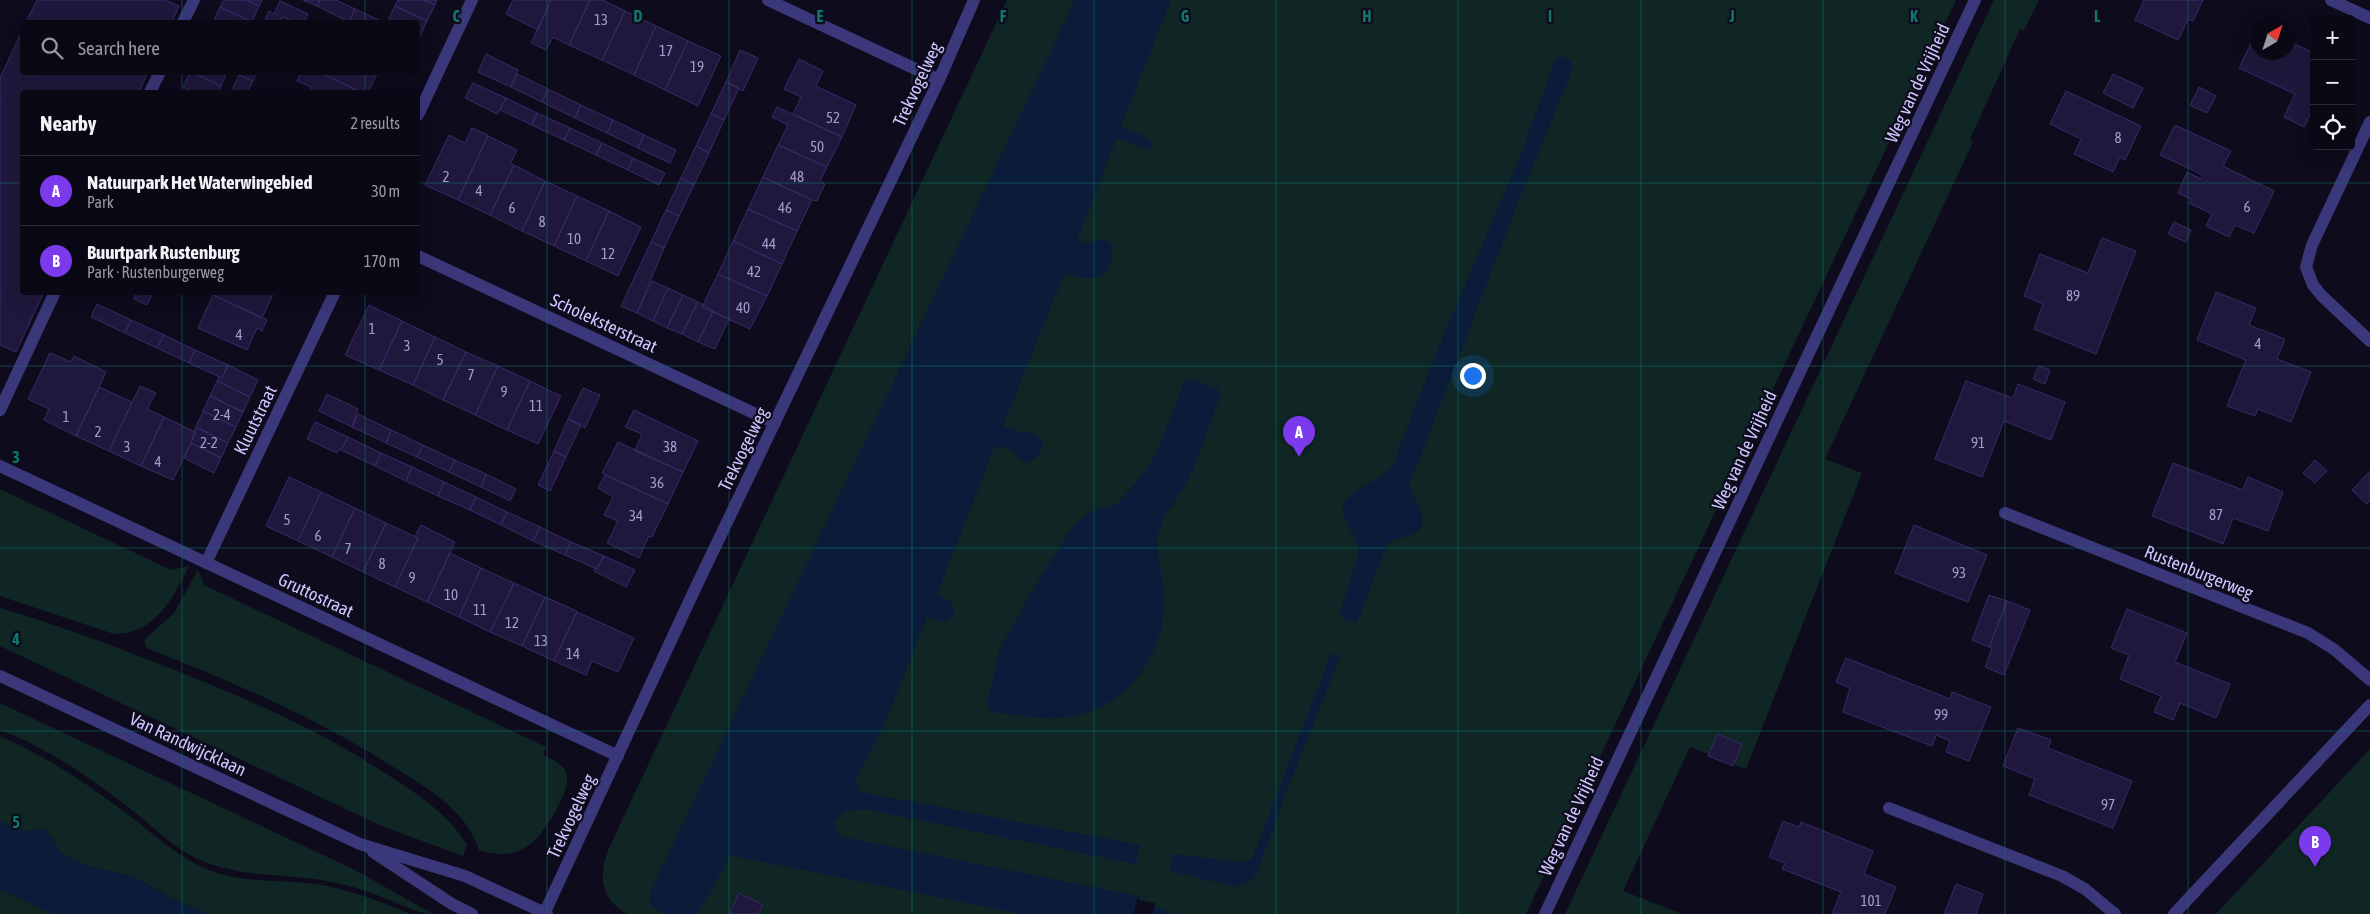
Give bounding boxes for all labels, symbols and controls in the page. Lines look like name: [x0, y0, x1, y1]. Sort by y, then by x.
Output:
text: C: [452, 7, 460, 25]
text: D: [634, 7, 643, 25]
text: E: [817, 7, 824, 25]
text: F: [1000, 7, 1007, 25]
text: G: [1181, 7, 1190, 25]
text: H: [1362, 7, 1372, 25]
text: I: [1548, 7, 1552, 25]
text: J: [1728, 7, 1735, 25]
text: K: [1910, 7, 1918, 25]
text: L: [2094, 7, 2101, 25]
house number: 13: [594, 11, 608, 28]
north arrow: [2250, 15, 2295, 60]
map controls: [2310, 15, 2355, 150]
button: +: [2310, 15, 2355, 60]
search box: [20, 20, 420, 75]
street label: Weg van de Vrijheid: [1880, 20, 1954, 146]
icon: search: [38, 34, 66, 62]
text: Search here: [78, 37, 160, 59]
street label: Trekvogelweg: [888, 38, 946, 129]
house number: 17: [659, 42, 673, 59]
house number: 19: [690, 58, 704, 75]
button: −: [2310, 60, 2355, 105]
button: locate: [2310, 105, 2355, 150]
house number: 52: [826, 109, 840, 126]
text: Nearby: [40, 111, 96, 135]
text: 2 results: [350, 114, 400, 132]
house number: 8: [2114, 129, 2122, 146]
house number: 50: [810, 138, 824, 155]
house number: 2: [442, 168, 450, 185]
house number: 48: [790, 168, 804, 185]
text: Natuurpark Het Waterwingebied: [87, 171, 312, 193]
text: A: [52, 182, 60, 200]
text: 30 m: [371, 182, 400, 200]
house number: 4: [475, 182, 483, 199]
text: Park: [87, 193, 114, 211]
house number: 6: [2243, 198, 2251, 215]
house number: 6: [508, 199, 516, 216]
house number: 46: [778, 199, 792, 216]
house number: 8: [538, 213, 546, 230]
house number: 10: [567, 230, 581, 247]
house number: 44: [762, 235, 776, 252]
text: Buurtpark Rustenburg: [87, 241, 240, 263]
house number: 12: [601, 245, 615, 262]
text: B: [52, 252, 60, 270]
text: 170 m: [364, 252, 400, 270]
text: Park · Rustenburgerweg: [87, 263, 224, 281]
house number: 42: [747, 263, 761, 280]
house number: 89: [2066, 287, 2080, 304]
street label: Scholeksterstraat: [547, 289, 661, 357]
house number: 40: [736, 299, 750, 316]
house number: 1: [368, 320, 376, 337]
house number: 4: [235, 326, 243, 343]
house number: 4: [2254, 335, 2262, 352]
house number: 3: [403, 337, 411, 354]
house number: 5: [436, 351, 444, 368]
your location: [1460, 363, 1486, 389]
house number: 7: [467, 366, 475, 383]
street label: Kluutstraat: [229, 382, 281, 458]
house number: 9: [500, 383, 508, 400]
street label: Weg van de Vrijheid: [1707, 387, 1781, 513]
house number: 11: [529, 397, 543, 414]
street label: Trekvogelweg: [714, 403, 772, 494]
house number: 2-4: [213, 406, 231, 423]
house number: 1: [62, 408, 70, 425]
pin: A: [1283, 416, 1315, 457]
house number: 2: [94, 423, 102, 440]
house number: 2-2: [200, 434, 218, 451]
house number: 91: [1971, 434, 1985, 451]
house number: 3: [123, 438, 131, 455]
house number: 38: [663, 438, 677, 455]
text: 3: [12, 448, 20, 466]
house number: 4: [154, 453, 162, 470]
house number: 36: [650, 474, 664, 491]
house number: 87: [2209, 506, 2223, 523]
house number: 34: [629, 507, 643, 524]
house number: 5: [283, 511, 291, 528]
house number: 6: [314, 527, 322, 544]
house number: 7: [344, 540, 352, 557]
street label: Rustenburgerweg: [2142, 541, 2257, 603]
house number: 8: [378, 555, 386, 572]
house number: 93: [1952, 564, 1966, 581]
street label: Gruttostraat: [275, 568, 357, 622]
house number: 9: [408, 569, 416, 586]
house number: 10: [444, 586, 458, 603]
house number: 11: [473, 601, 487, 618]
house number: 12: [505, 614, 519, 631]
text: 4: [11, 630, 20, 648]
house number: 13: [534, 632, 548, 649]
house number: 14: [566, 645, 580, 662]
house number: 99: [1934, 706, 1948, 723]
street label: Van Randwijcklaan: [126, 708, 250, 780]
street label: Weg van de Vrijheid: [1534, 753, 1608, 879]
street label: Trekvogelweg: [542, 770, 600, 861]
house number: 97: [2101, 796, 2115, 813]
text: 5: [12, 813, 20, 831]
pin: B: [2299, 826, 2331, 867]
house number: 101: [1860, 892, 1882, 909]

